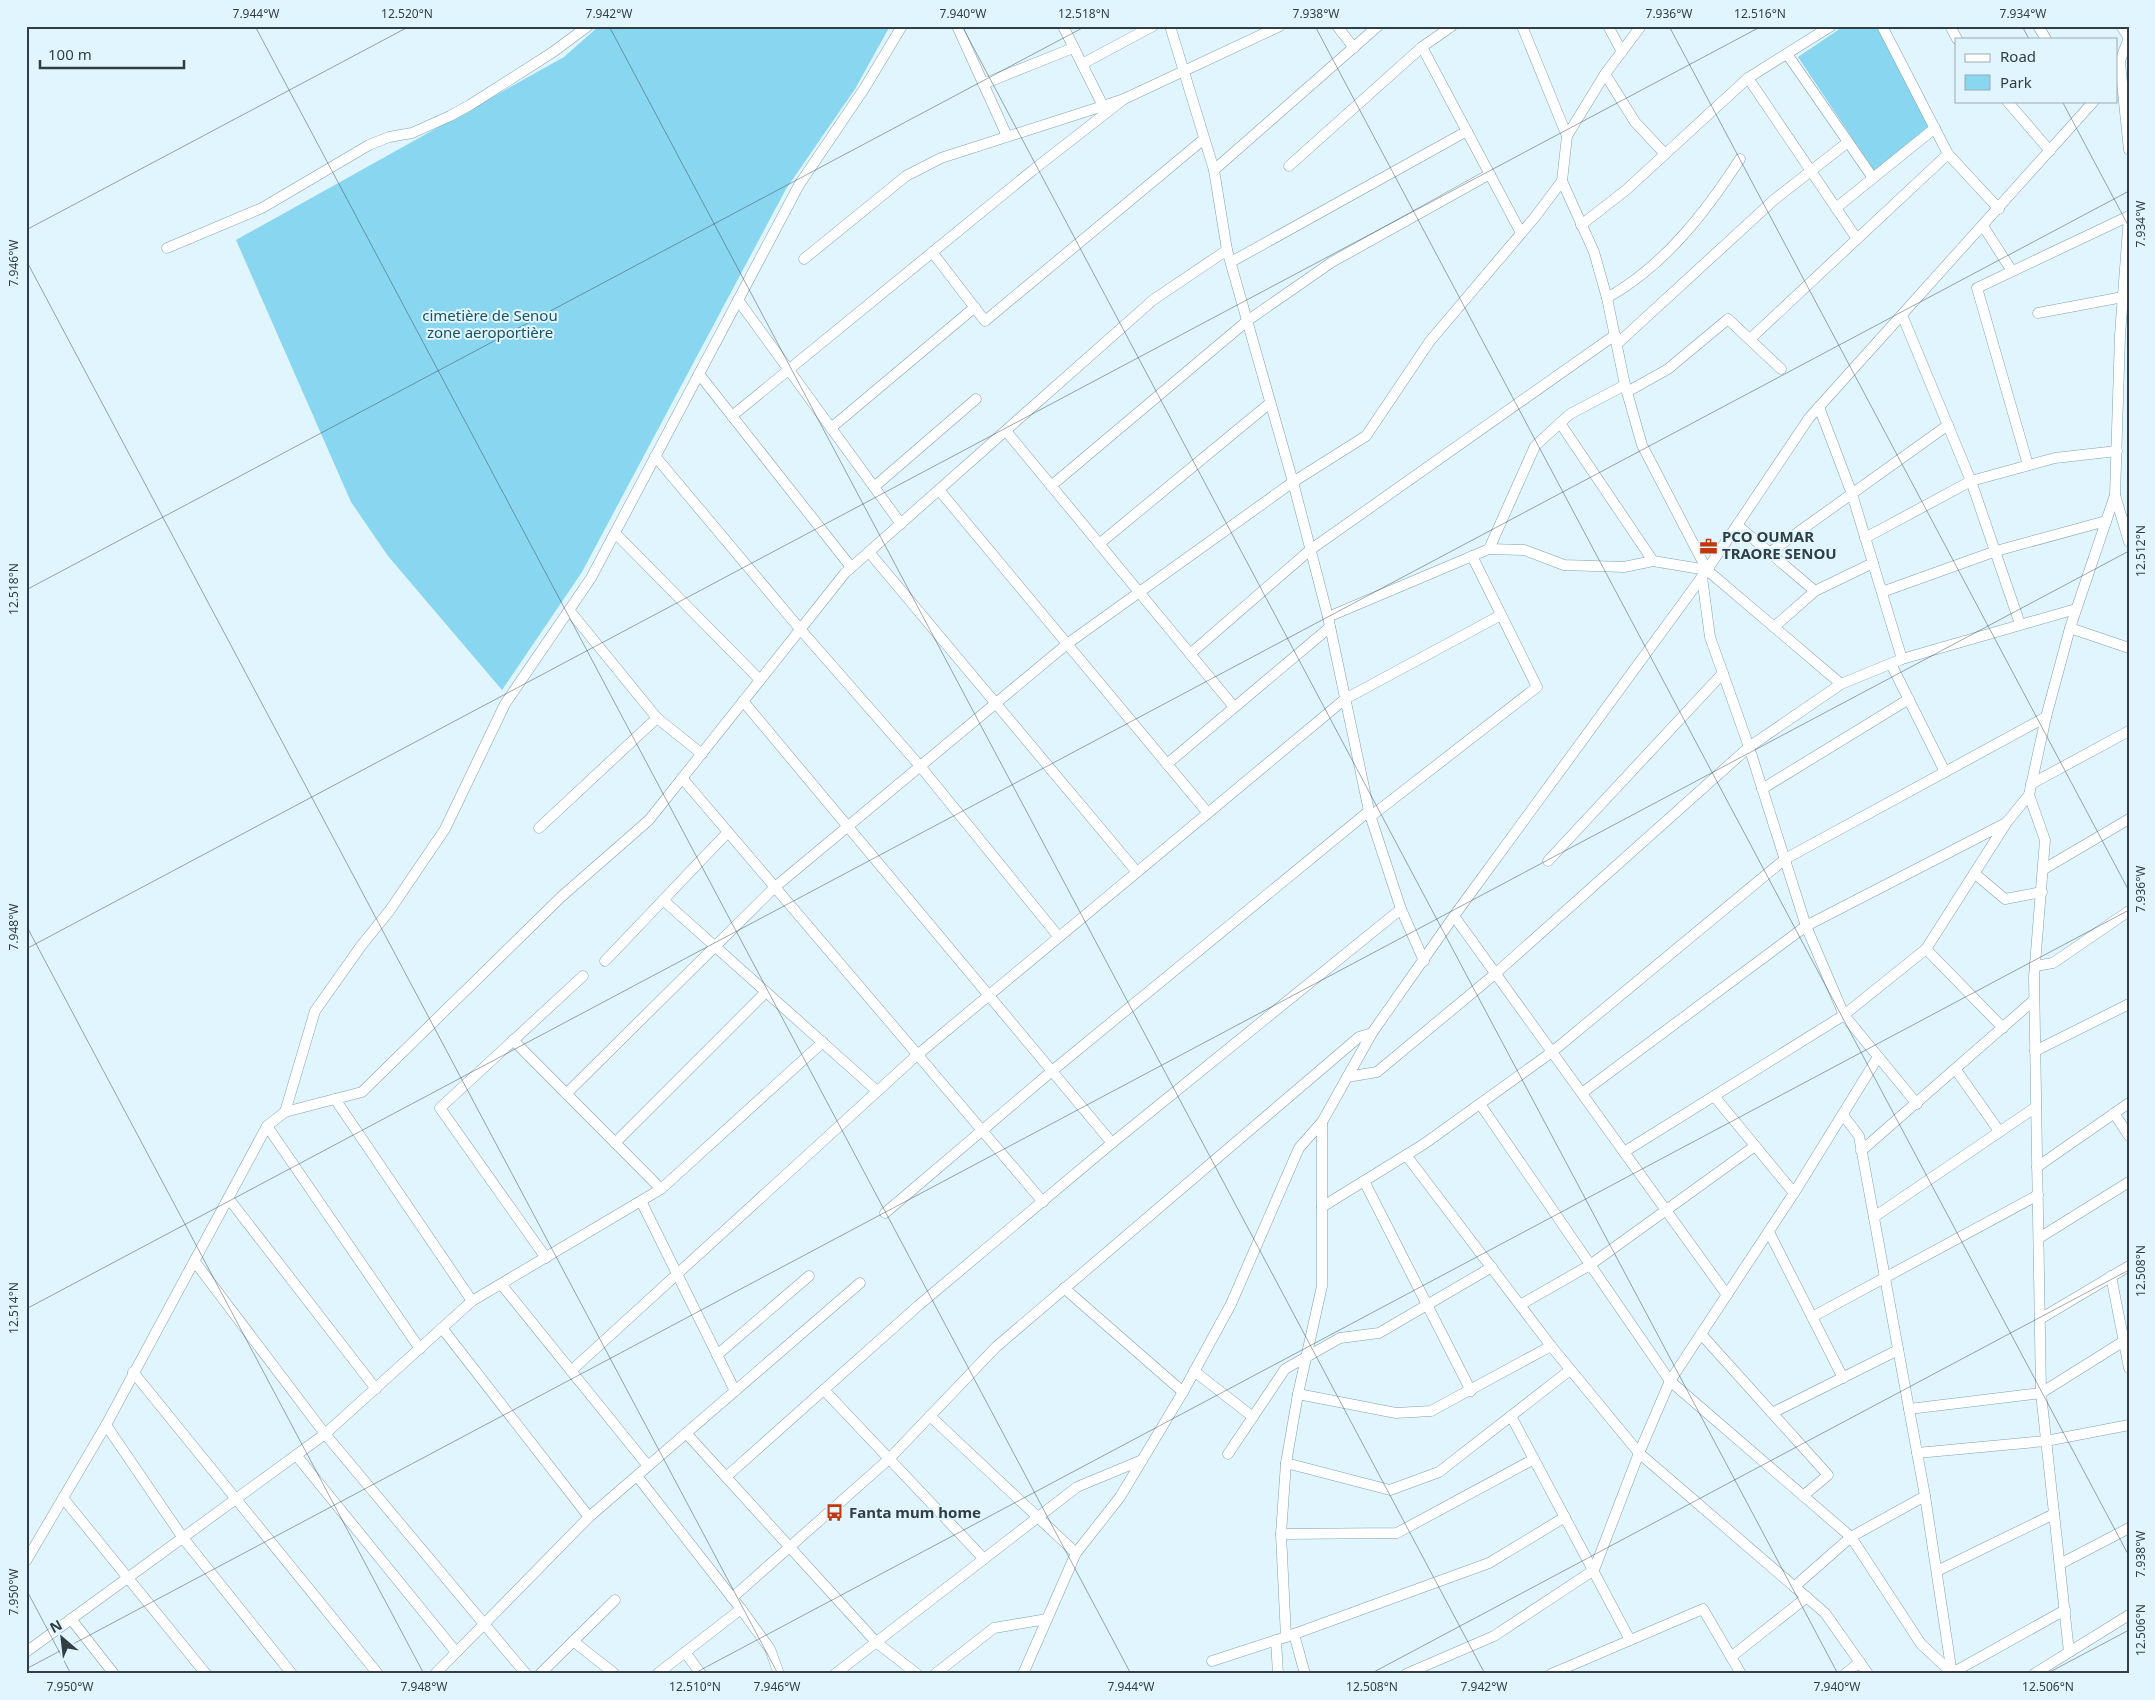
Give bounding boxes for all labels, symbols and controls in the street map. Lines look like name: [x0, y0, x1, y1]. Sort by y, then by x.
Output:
text: 7.944°W: [233, 5, 279, 22]
text: 12.520°N: [381, 5, 433, 22]
text: 7.942°W: [586, 5, 632, 22]
text: 7.940°W: [940, 5, 986, 22]
text: 12.518°N: [1058, 5, 1110, 22]
text: 7.938°W: [1293, 5, 1339, 22]
text: 7.936°W: [1646, 5, 1692, 22]
text: 12.516°N: [1734, 5, 1786, 22]
text: 7.934°W: [2000, 5, 2046, 22]
scale bar: [40, 38, 184, 70]
legend: [1955, 38, 2118, 102]
text: 100 m: [48, 44, 92, 64]
text: Road: [2000, 46, 2036, 66]
text: Park: [2000, 72, 2032, 92]
text: 7.934°W: [2132, 201, 2149, 247]
text: 7.946°W: [5, 240, 22, 286]
park label: cimetière de Senou zone aeroportière: [422, 305, 558, 342]
text: 12.512°N: [2132, 525, 2149, 577]
place label: PCO OUMAR TRAORE SENOU: [1722, 526, 1837, 563]
office icon: PCO OUMAR TRAORE SENOU: [1698, 536, 1718, 556]
text: 12.518°N: [5, 563, 22, 615]
text: 7.936°W: [2132, 866, 2149, 912]
text: 7.948°W: [5, 904, 22, 950]
text: 12.508°N: [2132, 1245, 2149, 1297]
text: 12.514°N: [5, 1282, 22, 1334]
place label: Fanta mum home: [849, 1502, 981, 1522]
bus stop icon: Fanta mum home: [825, 1503, 845, 1523]
text: 7.938°W: [2132, 1531, 2149, 1577]
text: 7.950°W: [5, 1569, 22, 1615]
text: 12.506°N: [2132, 1604, 2149, 1656]
north arrow: [38, 1612, 88, 1662]
text: N: [46, 1615, 65, 1637]
text: 7.950°W: [47, 1678, 93, 1695]
text: 7.948°W: [401, 1678, 447, 1695]
text: 12.510°N: [669, 1678, 721, 1695]
text: 7.946°W: [754, 1678, 800, 1695]
text: 7.944°W: [1108, 1678, 1154, 1695]
text: 12.508°N: [1346, 1678, 1398, 1695]
text: 7.942°W: [1461, 1678, 1507, 1695]
text: 7.940°W: [1814, 1678, 1860, 1695]
text: 12.506°N: [2022, 1678, 2074, 1695]

